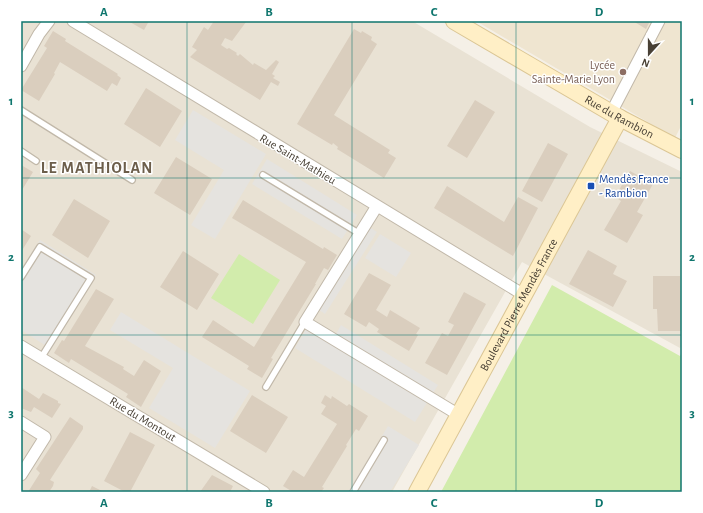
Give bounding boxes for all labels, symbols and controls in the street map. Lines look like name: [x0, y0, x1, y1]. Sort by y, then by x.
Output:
text: A: [100, 6, 108, 19]
text: B: [265, 6, 273, 19]
text: C: [431, 6, 438, 19]
text: D: [595, 6, 604, 19]
north arrow: [629, 34, 669, 74]
text: N: [640, 56, 651, 69]
place label: Lycée Sainte-Marie Lyon: [532, 59, 615, 86]
marker: Lycée Sainte-Marie Lyon: [618, 67, 628, 77]
street label: Rue du Rambion: [583, 93, 656, 140]
text: 1: [9, 95, 13, 108]
text: 1: [690, 95, 694, 108]
street label: Rue Saint-Mathieu: [258, 132, 338, 186]
district label: LE MATHIOLAN: [41, 160, 153, 176]
place label: Mendès France - Rambion: [599, 173, 668, 199]
marker: Mendès France - Rambion: [586, 181, 596, 191]
street label: Boulevard Pierre Mendès France: [478, 237, 559, 373]
text: 2: [8, 251, 14, 264]
text: 2: [689, 251, 695, 264]
street label: Rue du Montout: [108, 395, 178, 444]
text: 3: [8, 407, 14, 420]
text: 3: [689, 407, 695, 420]
text: A: [100, 497, 108, 510]
text: B: [265, 497, 273, 510]
text: C: [431, 497, 438, 510]
text: D: [595, 497, 604, 510]

